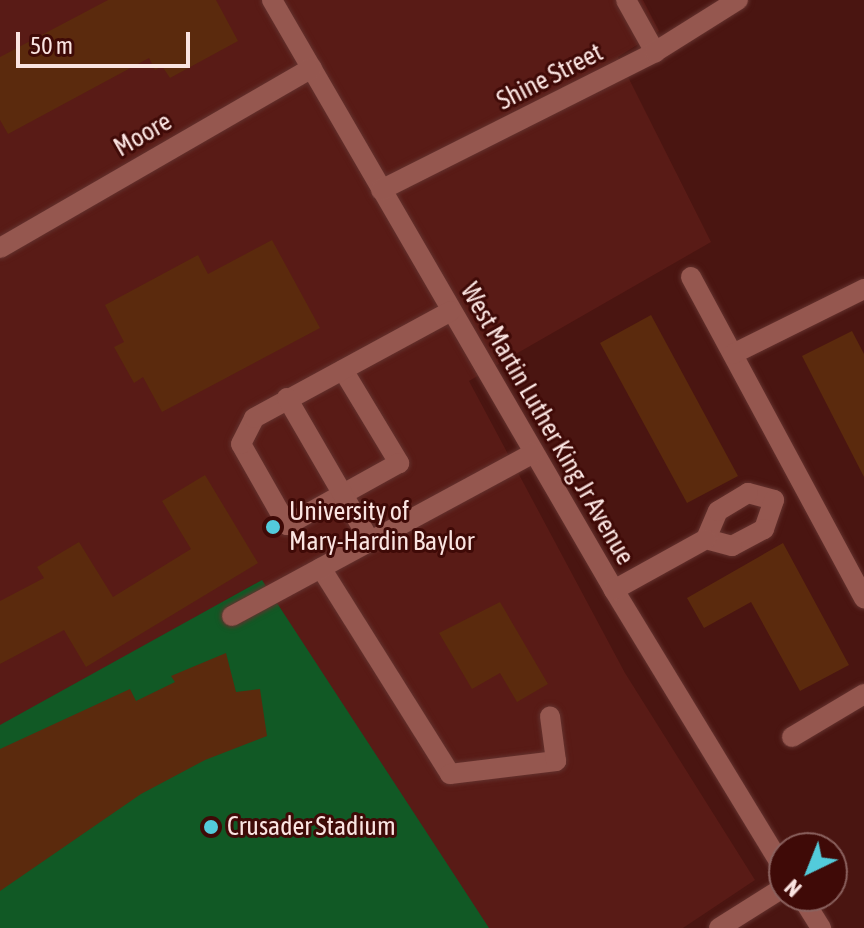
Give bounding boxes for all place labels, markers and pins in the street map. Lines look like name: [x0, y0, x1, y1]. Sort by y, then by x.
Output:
place label: University of Mary-Hardin Baylor: [289, 496, 474, 558]
marker: University of Mary-Hardin Baylor: [264, 518, 282, 536]
place label: Crusader Stadium: [227, 811, 396, 843]
marker: Crusader Stadium: [202, 818, 220, 836]

